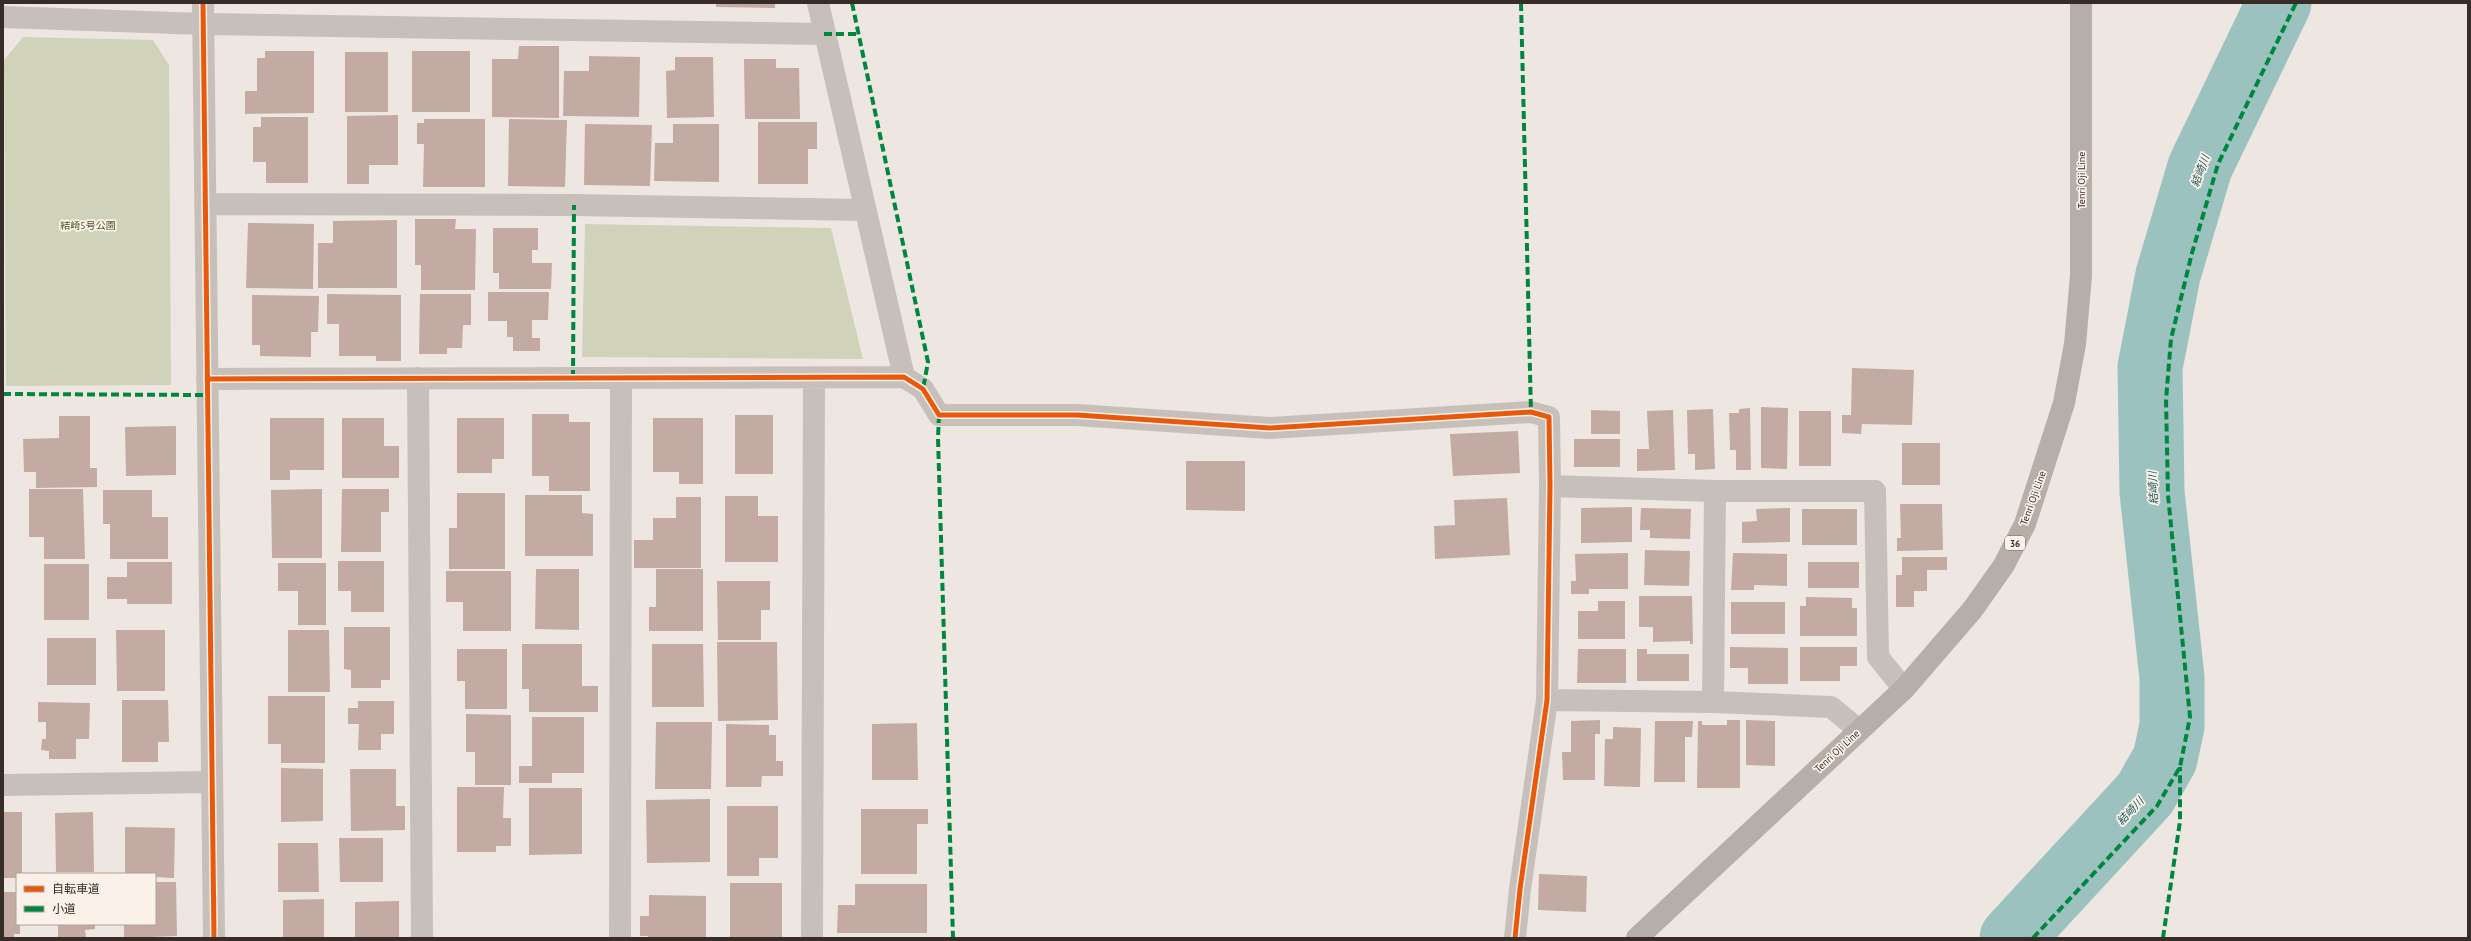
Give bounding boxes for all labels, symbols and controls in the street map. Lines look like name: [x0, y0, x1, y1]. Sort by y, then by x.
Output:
street label: Tenri Oji Line: [2075, 152, 2088, 208]
water label: 結崎川: [2188, 152, 2213, 189]
park label: 結崎5号公園: [60, 219, 116, 232]
street label: Tenri Oji Line: [2017, 469, 2049, 527]
water label: 結崎川: [2145, 470, 2161, 505]
road number: 36: [2005, 536, 2025, 550]
street label: Tenri Oji Line: [1812, 727, 1862, 775]
water label: 結崎川: [2114, 793, 2147, 828]
legend: [16, 873, 156, 925]
text: 自転車道: [52, 881, 100, 896]
text: 小道: [52, 901, 76, 916]

